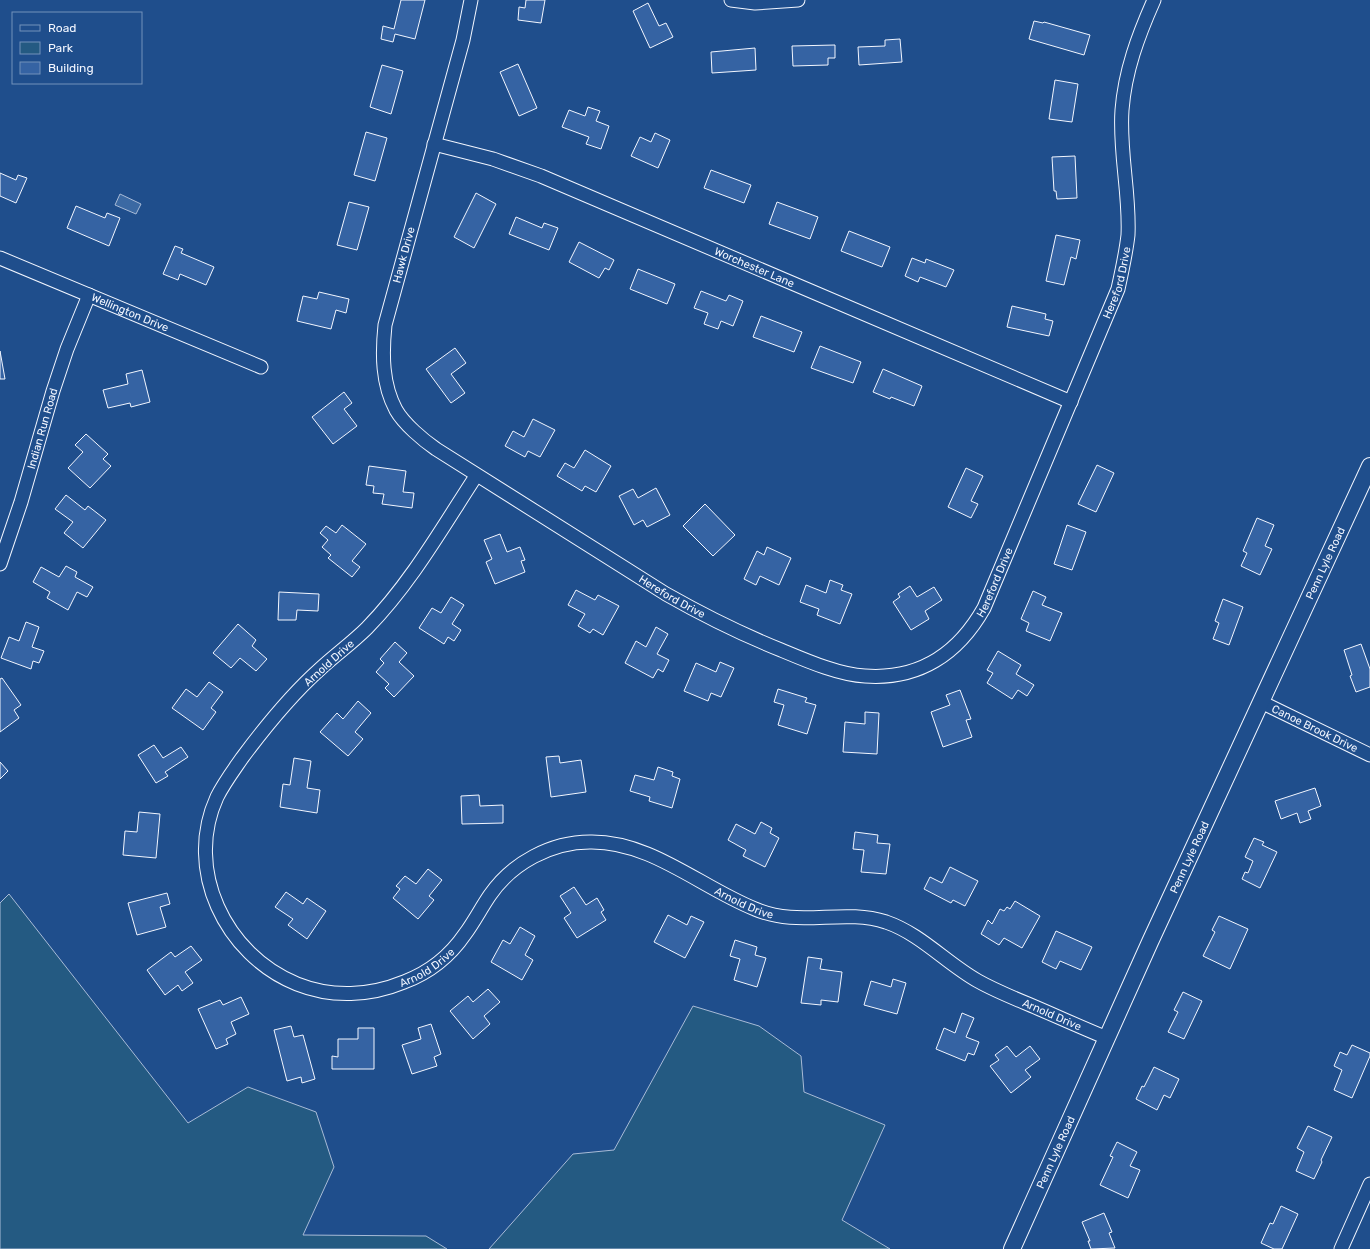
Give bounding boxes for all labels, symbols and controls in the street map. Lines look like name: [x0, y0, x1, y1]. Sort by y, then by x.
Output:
legend: [12, 12, 142, 84]
text: Road: [48, 21, 76, 35]
text: Park: [48, 41, 74, 55]
text: Building: [48, 61, 94, 75]
street label: Hawk Drive: [390, 226, 418, 284]
street label: Worchester Lane: [713, 244, 797, 290]
street label: Hereford Drive: [1100, 246, 1133, 321]
street label: Wellington Drive: [89, 290, 171, 334]
street label: Indian Run Road: [24, 386, 60, 470]
street label: Penn Lyle Road: [1303, 525, 1347, 601]
street label: Hereford Drive: [974, 546, 1015, 620]
street label: Hereford Drive: [637, 572, 708, 621]
street label: Arnold Drive: [301, 637, 357, 689]
street label: Canoe Brook Drive: [1270, 702, 1360, 755]
street label: Penn Lyle Road: [1167, 819, 1211, 895]
street label: Arnold Drive: [713, 884, 775, 921]
street label: Arnold Drive: [397, 945, 457, 990]
street label: Arnold Drive: [1021, 996, 1084, 1033]
street label: Penn Lyle Road: [1034, 1114, 1077, 1191]

